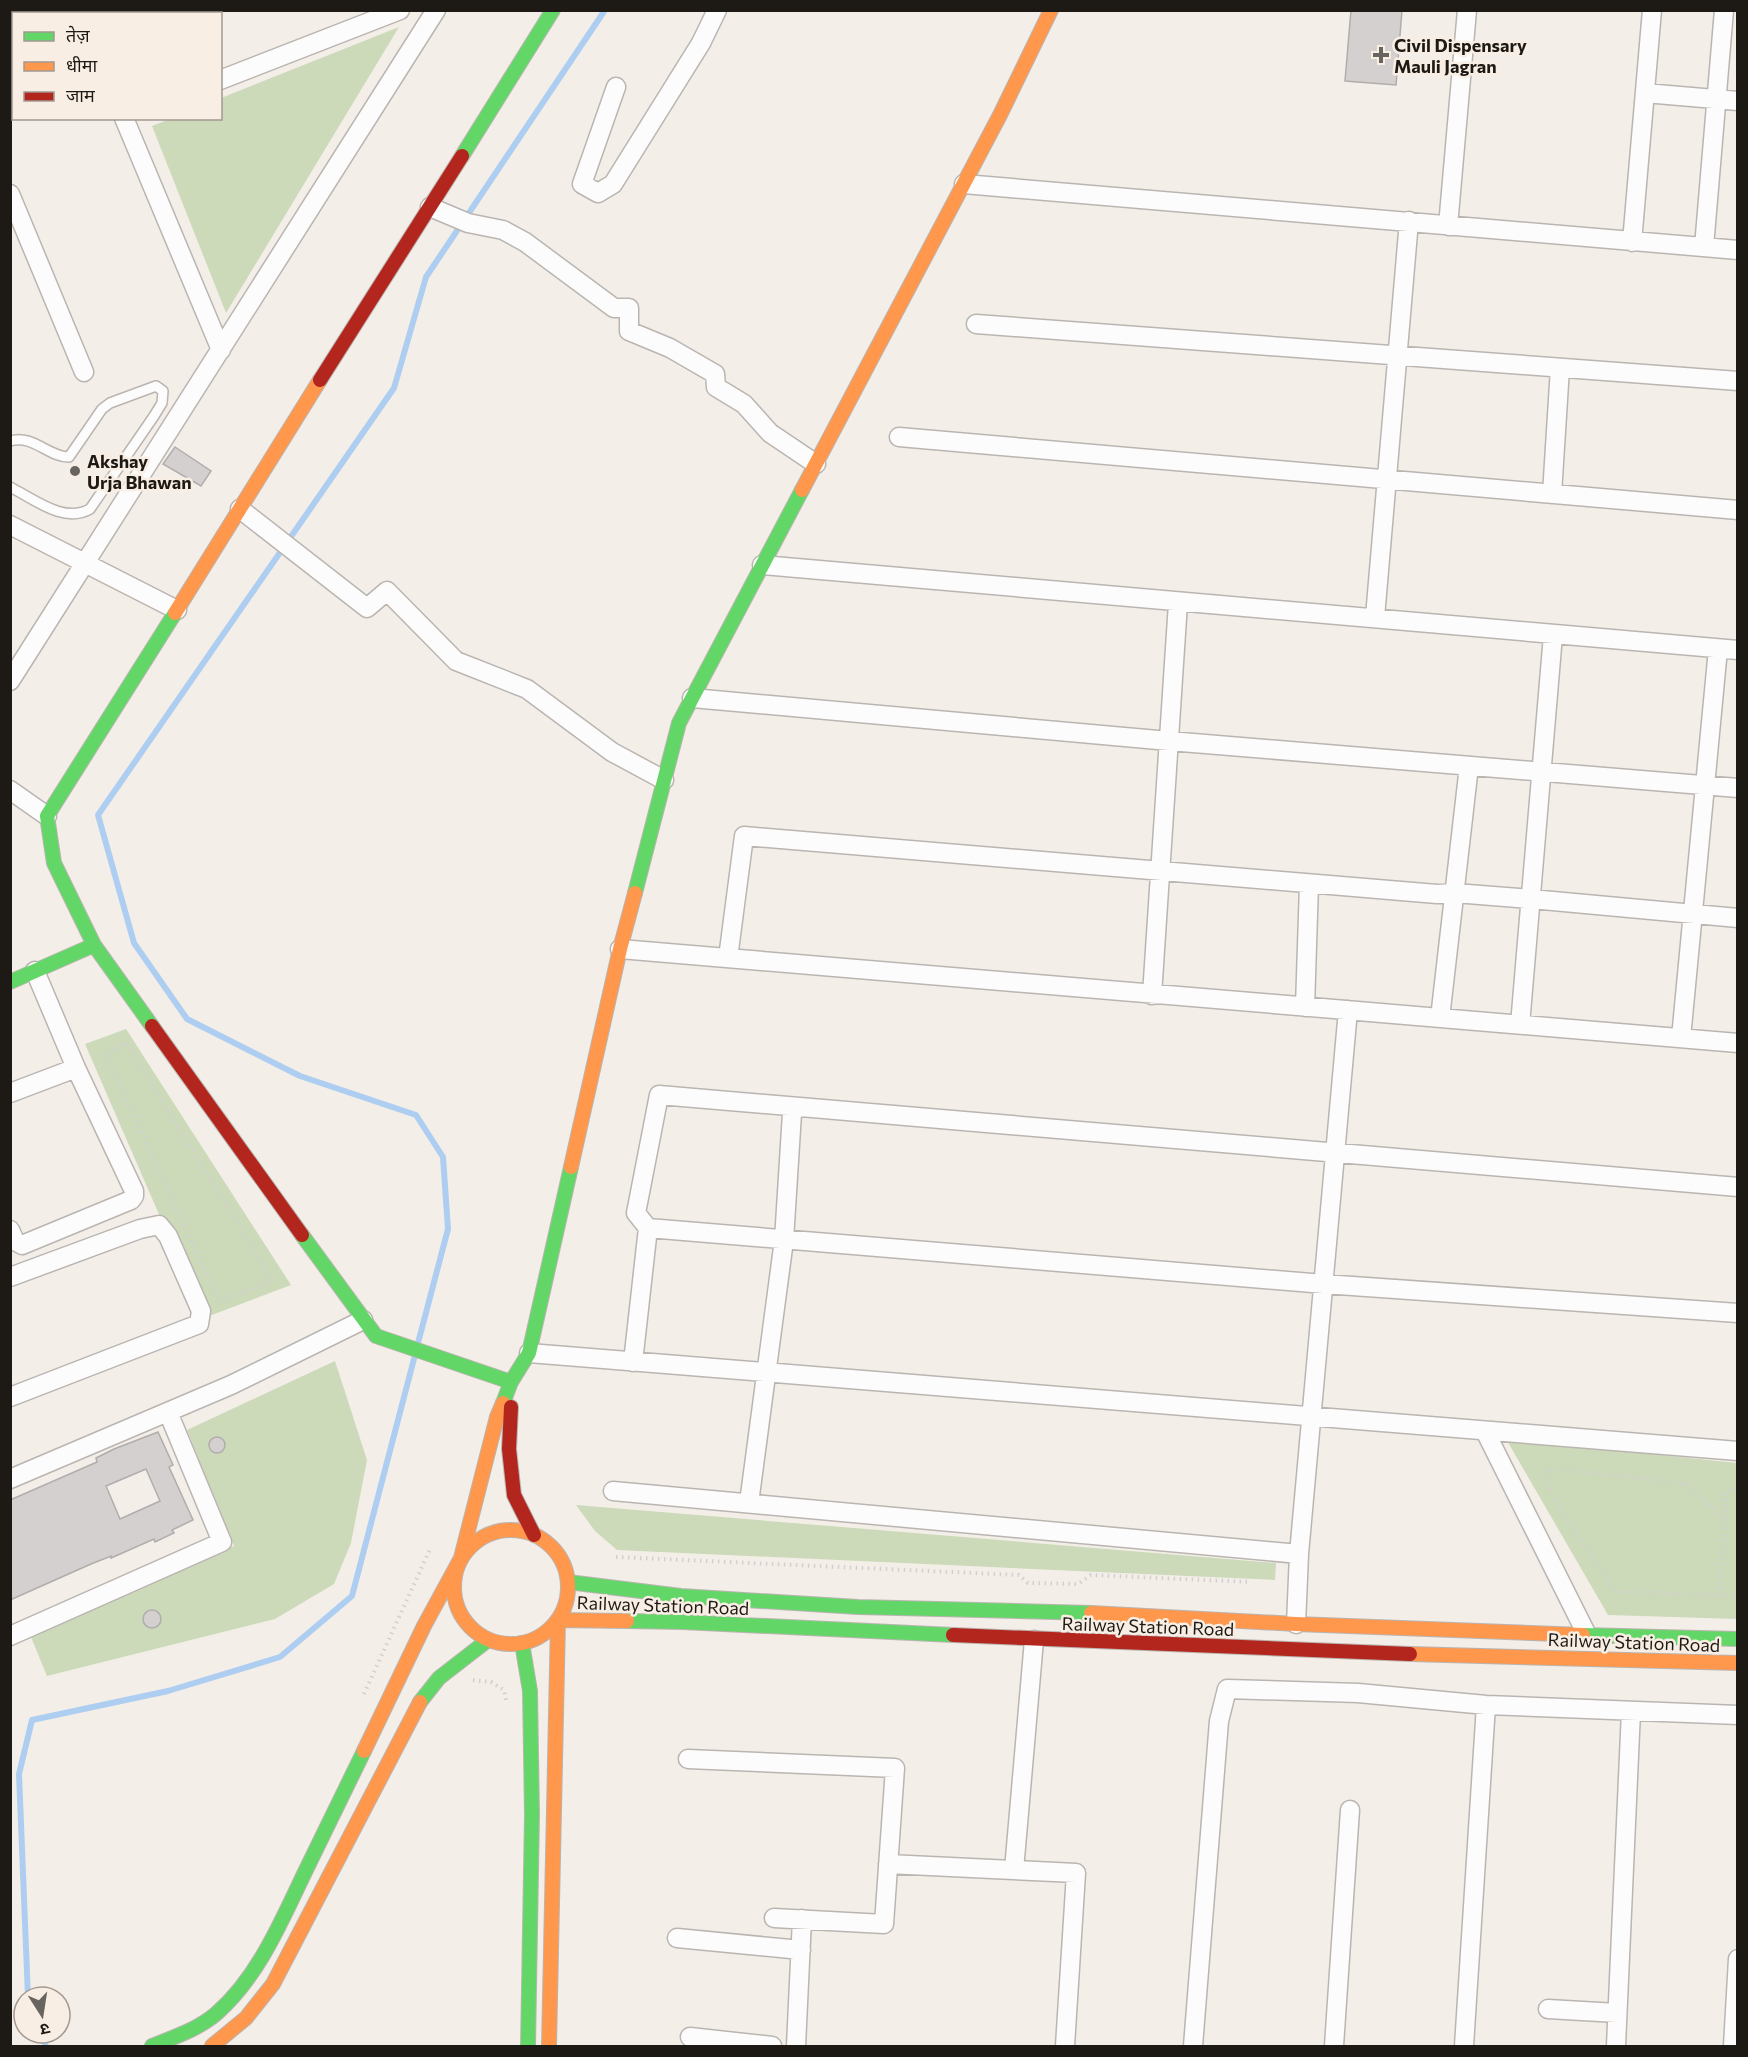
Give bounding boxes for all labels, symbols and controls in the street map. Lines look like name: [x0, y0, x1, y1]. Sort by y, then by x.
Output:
legend: [12, 12, 222, 120]
text: तेज़: [66, 24, 90, 46]
place label: Civil Dispensary Mauli Jagran: [1394, 34, 1527, 77]
marker: Civil Dispensary Mauli Jagran: [1372, 46, 1390, 64]
text: धीमा: [66, 54, 97, 76]
text: जाम: [66, 84, 96, 106]
place label: Akshay Urja Bhawan: [87, 450, 192, 493]
marker: Akshay Urja Bhawan: [68, 464, 82, 478]
street label: Railway Station Road: [576, 1591, 750, 1619]
street label: Railway Station Road: [1061, 1612, 1235, 1640]
street label: Railway Station Road: [1547, 1628, 1721, 1656]
north arrow: [12, 1985, 72, 2045]
text: उ: [38, 2020, 52, 2041]

